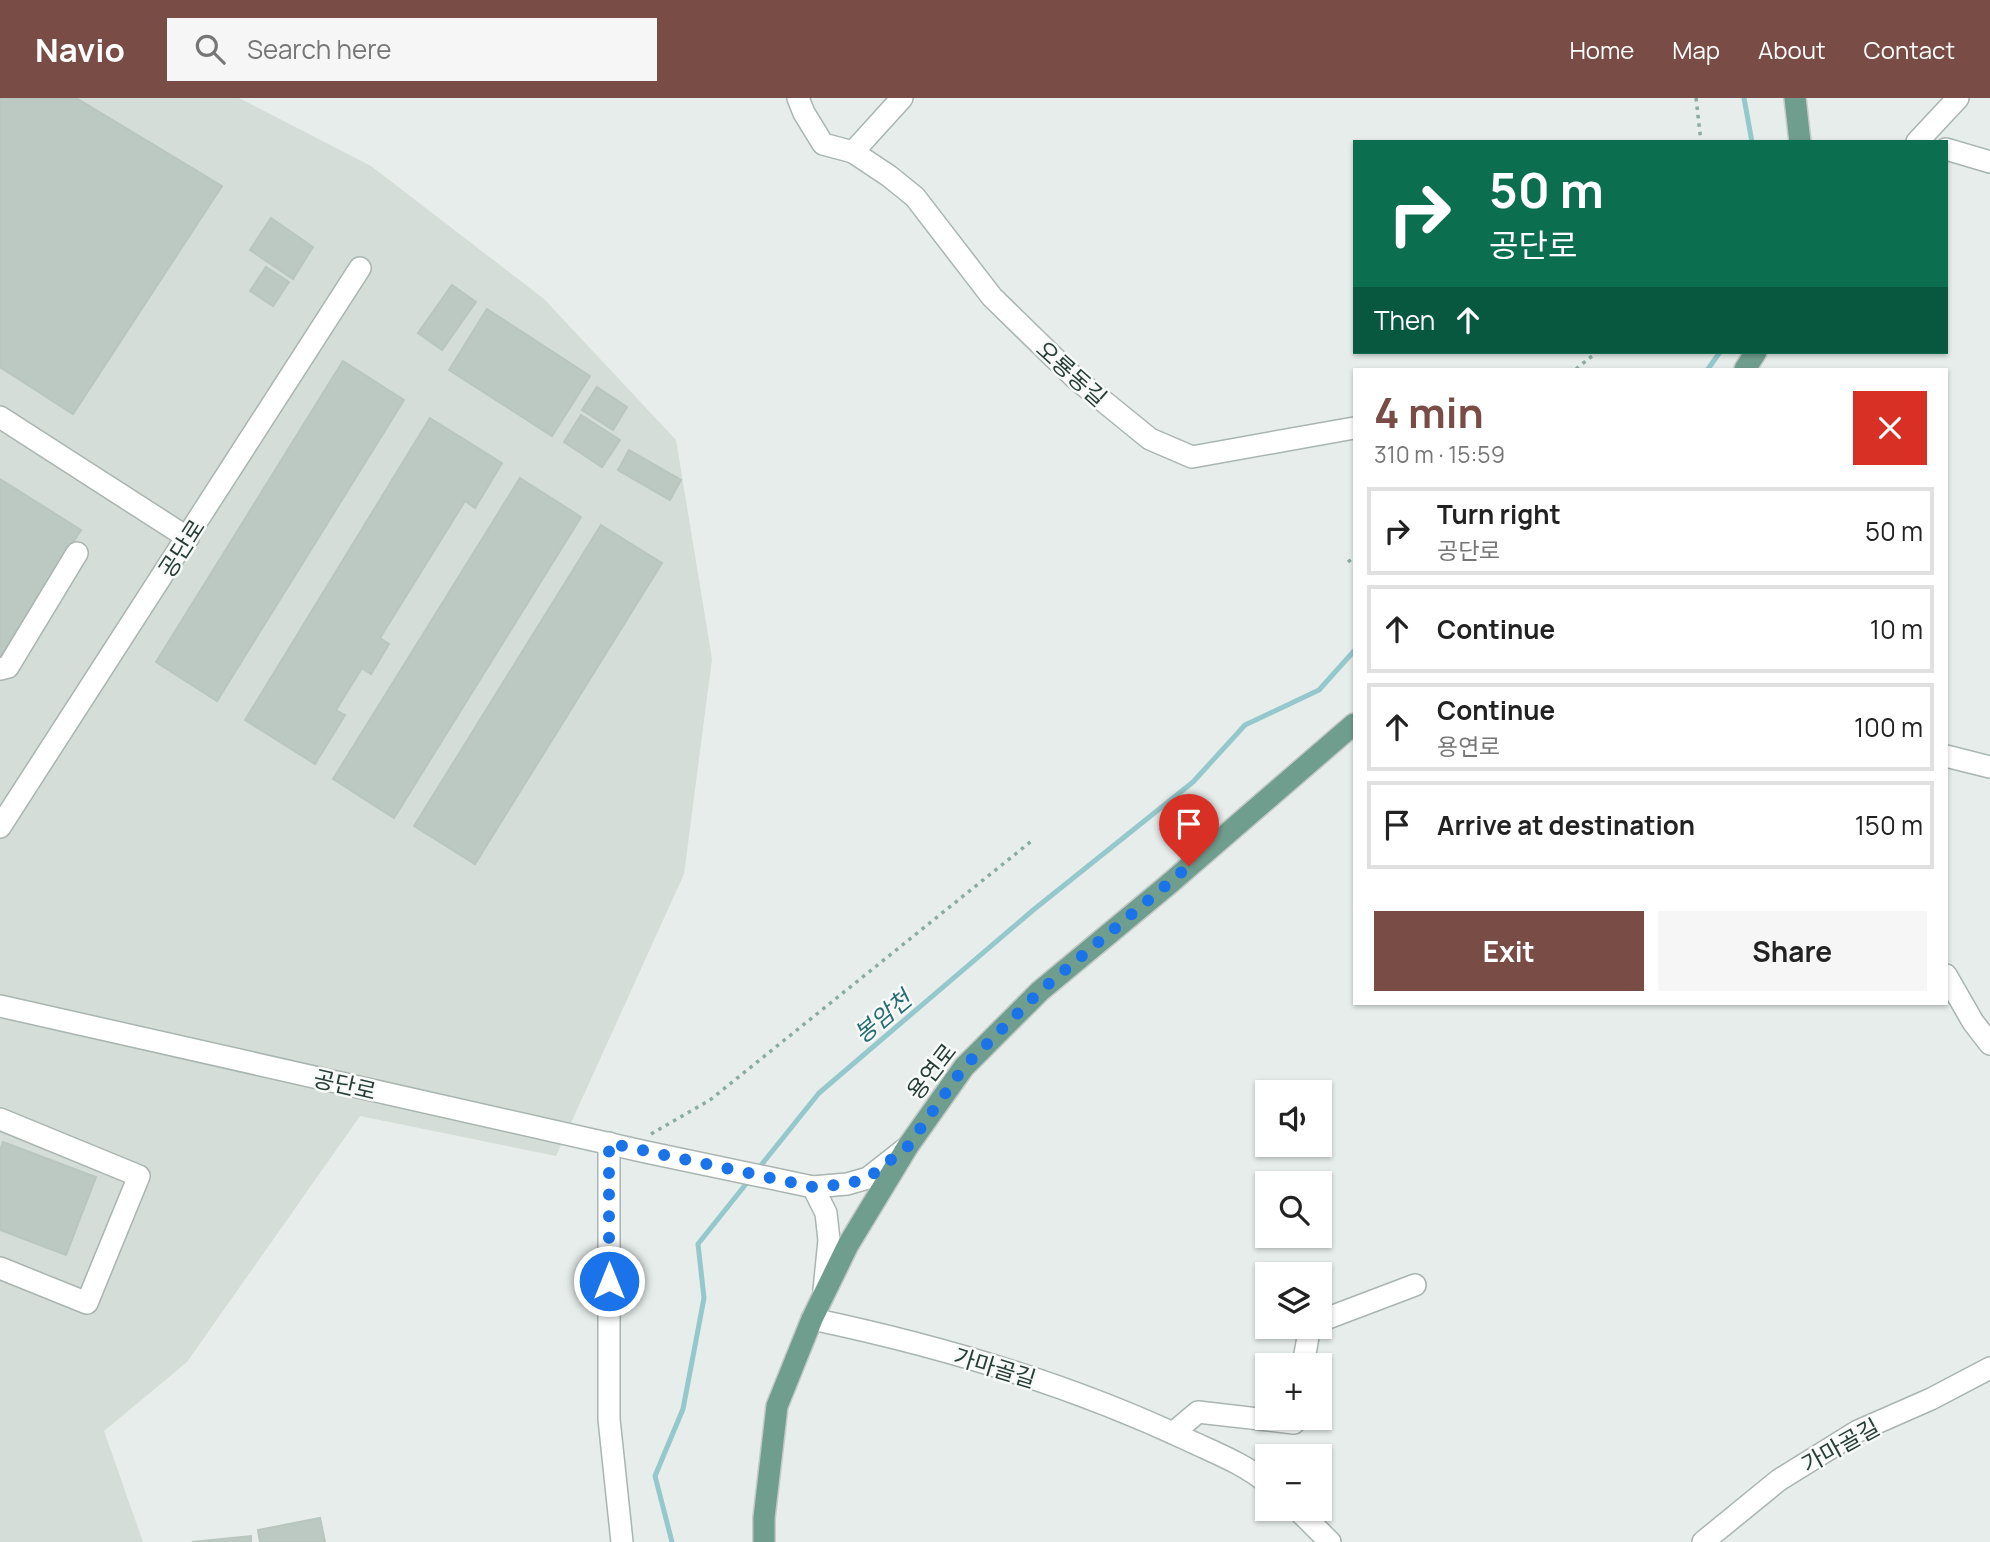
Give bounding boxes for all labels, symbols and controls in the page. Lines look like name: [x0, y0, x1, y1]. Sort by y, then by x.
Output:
search box: [167, 18, 657, 81]
text: Navio: [35, 27, 125, 72]
icon: search: [191, 30, 229, 68]
text: Search here: [247, 31, 391, 67]
text: Home: [1569, 33, 1634, 66]
text: Map: [1672, 33, 1720, 66]
text: About: [1758, 33, 1826, 66]
text: Contact: [1864, 33, 1955, 66]
text: 50 m: [1489, 156, 1604, 223]
icon: right: [1374, 168, 1465, 259]
text: 공단로: [1489, 223, 1577, 267]
icon: ahead: [1449, 301, 1487, 339]
text: Then: [1374, 302, 1435, 338]
street label: 오룡동길: [1030, 333, 1114, 413]
text: 4 min: [1374, 383, 1484, 441]
button: close: [1853, 391, 1927, 465]
text: 310 m · 15:59: [1374, 438, 1505, 470]
text: Turn right: [1437, 496, 1561, 532]
icon: right: [1378, 512, 1416, 550]
street label: 공단로: [150, 513, 212, 583]
text: 50 m: [1865, 513, 1923, 549]
text: 공단로: [1437, 534, 1500, 566]
icon: ahead: [1378, 610, 1416, 648]
text: Continue: [1437, 611, 1555, 647]
text: 10 m: [1870, 611, 1923, 647]
text: Continue: [1437, 692, 1555, 728]
icon: ahead: [1378, 708, 1416, 746]
text: 100 m: [1854, 709, 1923, 745]
text: 용연로: [1437, 730, 1500, 762]
pin: [1159, 794, 1219, 866]
icon: arrive: [1170, 805, 1208, 843]
icon: arrive: [1378, 806, 1416, 844]
text: Arrive at destination: [1437, 807, 1695, 843]
text: 150 m: [1855, 807, 1923, 843]
button: Exit: [1374, 911, 1644, 991]
button: Share: [1658, 911, 1927, 991]
water label: 봉암천: [846, 980, 920, 1050]
street label: 용연로: [899, 1036, 963, 1106]
street label: 공단로: [310, 1061, 380, 1107]
map controls: [1255, 1080, 1332, 1521]
button: sound: [1255, 1080, 1332, 1157]
button: search: [1255, 1171, 1332, 1248]
position arrow: [572, 1244, 646, 1318]
button: layers: [1255, 1262, 1332, 1339]
street label: 가마골길: [950, 1339, 1040, 1395]
button: +: [1255, 1353, 1332, 1430]
street label: 가마골길: [1795, 1410, 1885, 1480]
button: −: [1255, 1444, 1332, 1521]

